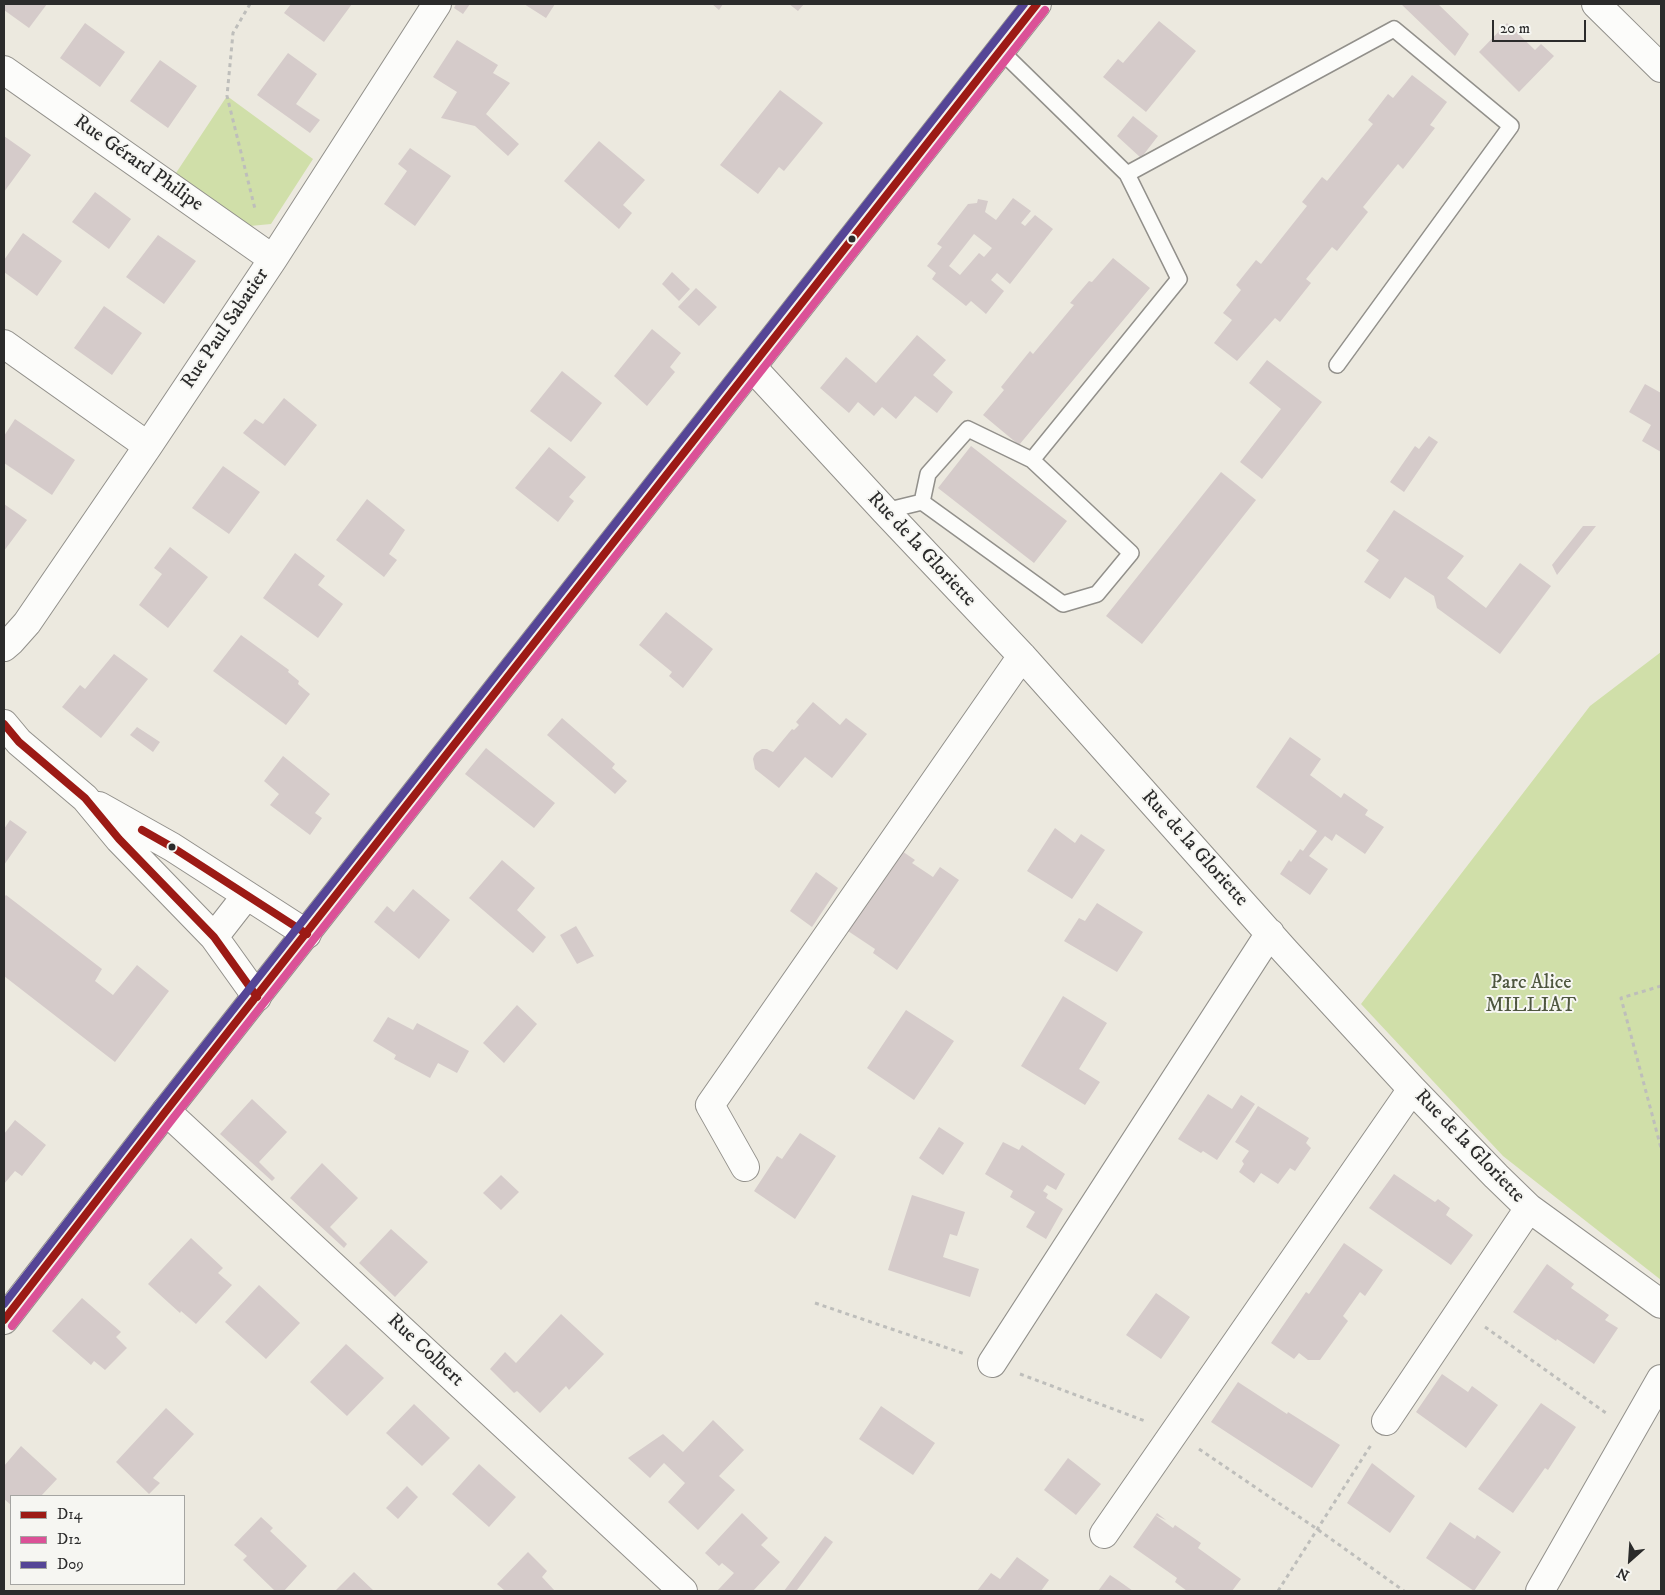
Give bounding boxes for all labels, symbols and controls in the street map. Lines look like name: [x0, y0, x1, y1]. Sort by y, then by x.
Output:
scale bar: [1495, 10, 1589, 42]
text: 20 m: [1500, 19, 1530, 38]
street label: Rue Gérard Philipe: [69, 111, 207, 217]
unlabelled marker: [847, 234, 857, 244]
street label: Rue Paul Sabatier: [177, 264, 275, 394]
street label: Rue de la Gloriette: [862, 488, 980, 612]
street label: Rue de la Gloriette: [1135, 786, 1253, 912]
unlabelled marker: [167, 842, 177, 852]
park label: Parc Alice MILLIAT: [1486, 972, 1576, 1019]
street label: Rue de la Gloriette: [1409, 1085, 1529, 1209]
street label: Rue Colbert: [382, 1309, 468, 1393]
legend: [10, 1495, 185, 1585]
text: D14: [57, 1505, 82, 1524]
text: D12: [57, 1530, 81, 1549]
north arrow: [1605, 1535, 1655, 1585]
text: D09: [57, 1555, 84, 1574]
text: N: [1614, 1563, 1633, 1584]

